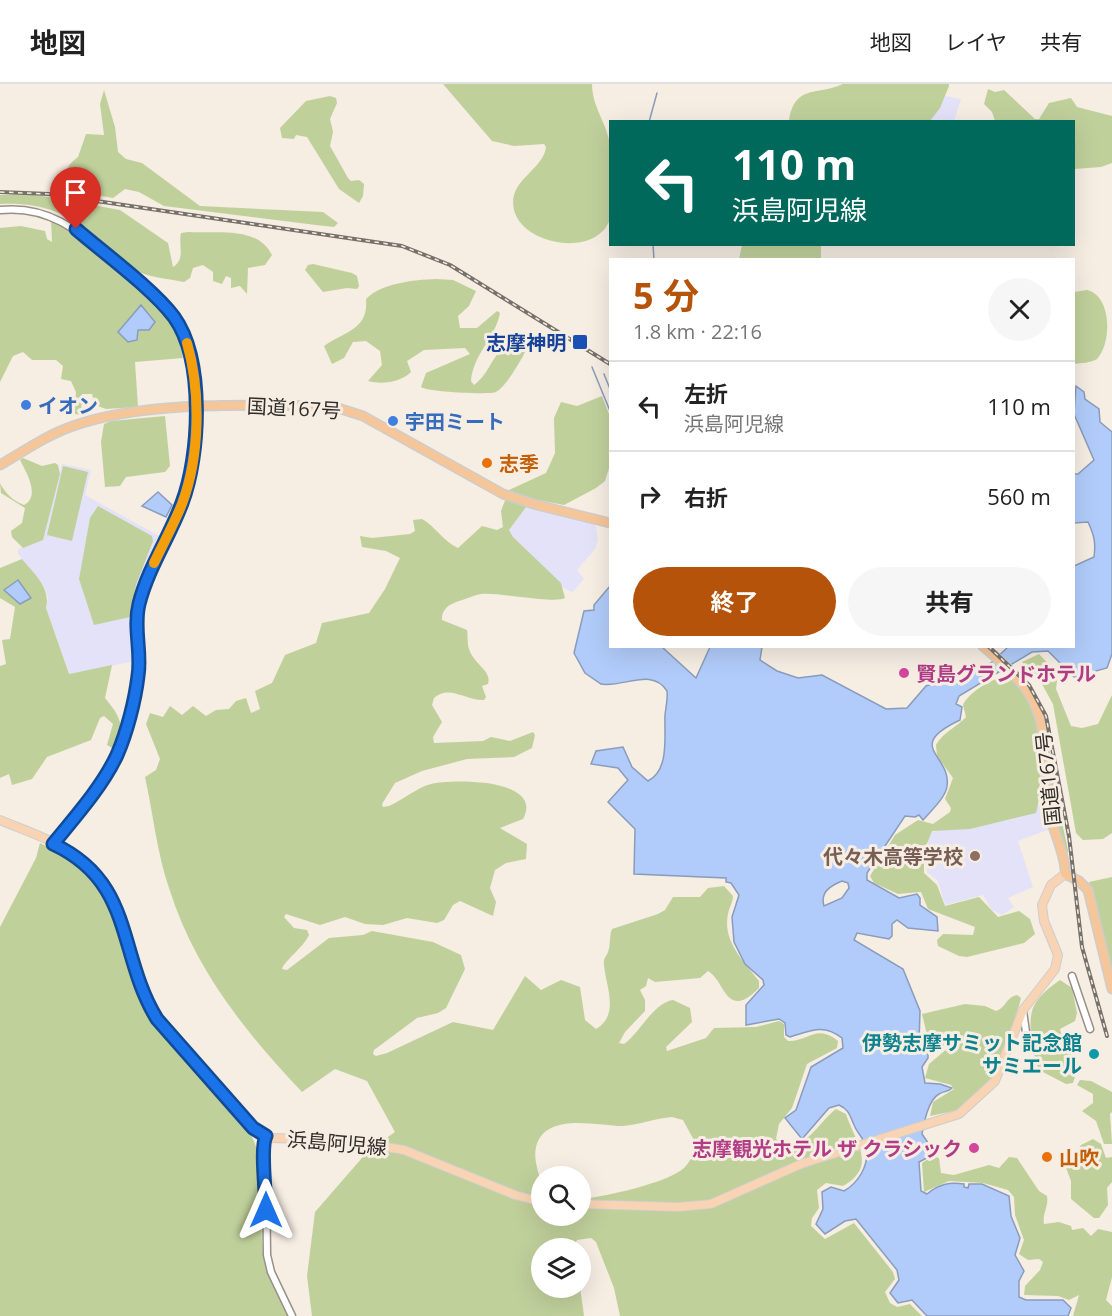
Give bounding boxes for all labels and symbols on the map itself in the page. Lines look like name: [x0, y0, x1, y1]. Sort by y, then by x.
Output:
pin: [50, 167, 101, 229]
place label: 志摩神明: [486, 329, 566, 356]
marker: 志摩神明: [571, 333, 589, 351]
place label: イオン: [38, 392, 98, 419]
street label: 国道167号: [246, 392, 342, 424]
marker: イオン: [19, 398, 33, 412]
place label: 宇田ミート: [405, 408, 505, 435]
marker: 宇田ミート: [386, 414, 400, 428]
place label: 志季: [499, 450, 539, 477]
marker: 志季: [480, 456, 494, 470]
place label: 賢島グランドホテル: [916, 660, 1096, 687]
marker: 賢島グランドホテル: [897, 666, 911, 680]
street label: 国道167号: [1030, 731, 1066, 827]
place label: 代々木高等学校: [823, 843, 963, 870]
marker: 代々木高等学校: [968, 849, 982, 863]
place label: 伊勢志摩サミット記念館 サミエール: [862, 1029, 1082, 1079]
marker: 伊勢志摩サミット記念館 サミエール: [1087, 1047, 1101, 1061]
street label: 浜島阿児線: [286, 1125, 388, 1161]
place label: 志摩観光ホテル ザ クラシック: [692, 1135, 962, 1162]
marker: 志摩観光ホテル ザ クラシック: [967, 1141, 981, 1155]
place label: 山吹: [1059, 1144, 1099, 1171]
marker: 山吹: [1040, 1150, 1054, 1164]
position arrow: [234, 1178, 298, 1242]

